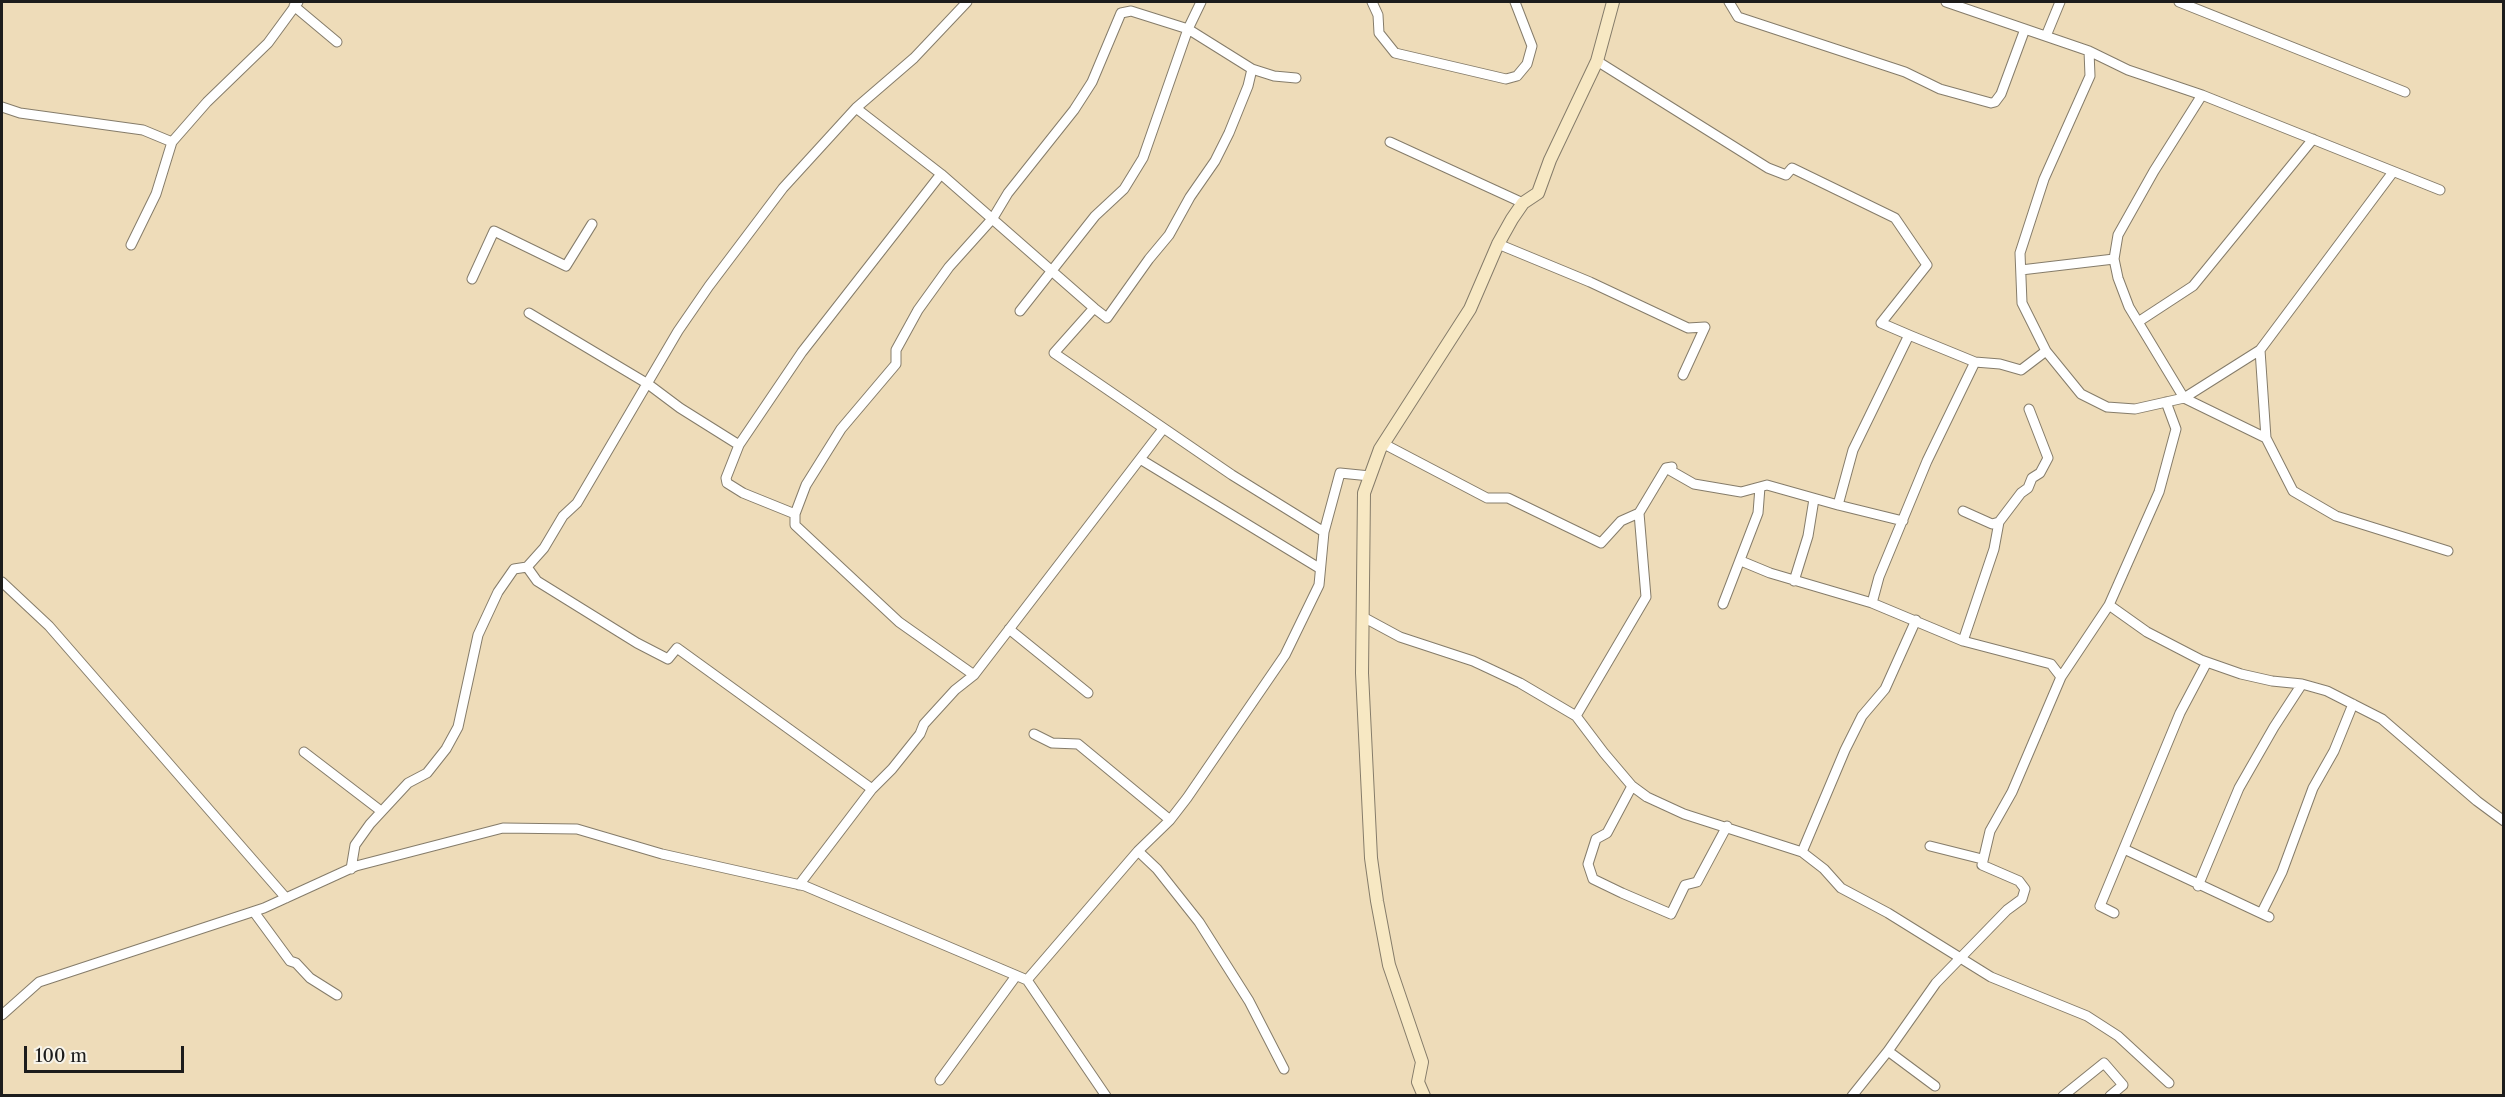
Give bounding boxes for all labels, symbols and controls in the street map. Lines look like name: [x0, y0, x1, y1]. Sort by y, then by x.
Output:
scale bar: [27, 1034, 188, 1072]
text: 100 m: [35, 1045, 87, 1067]

